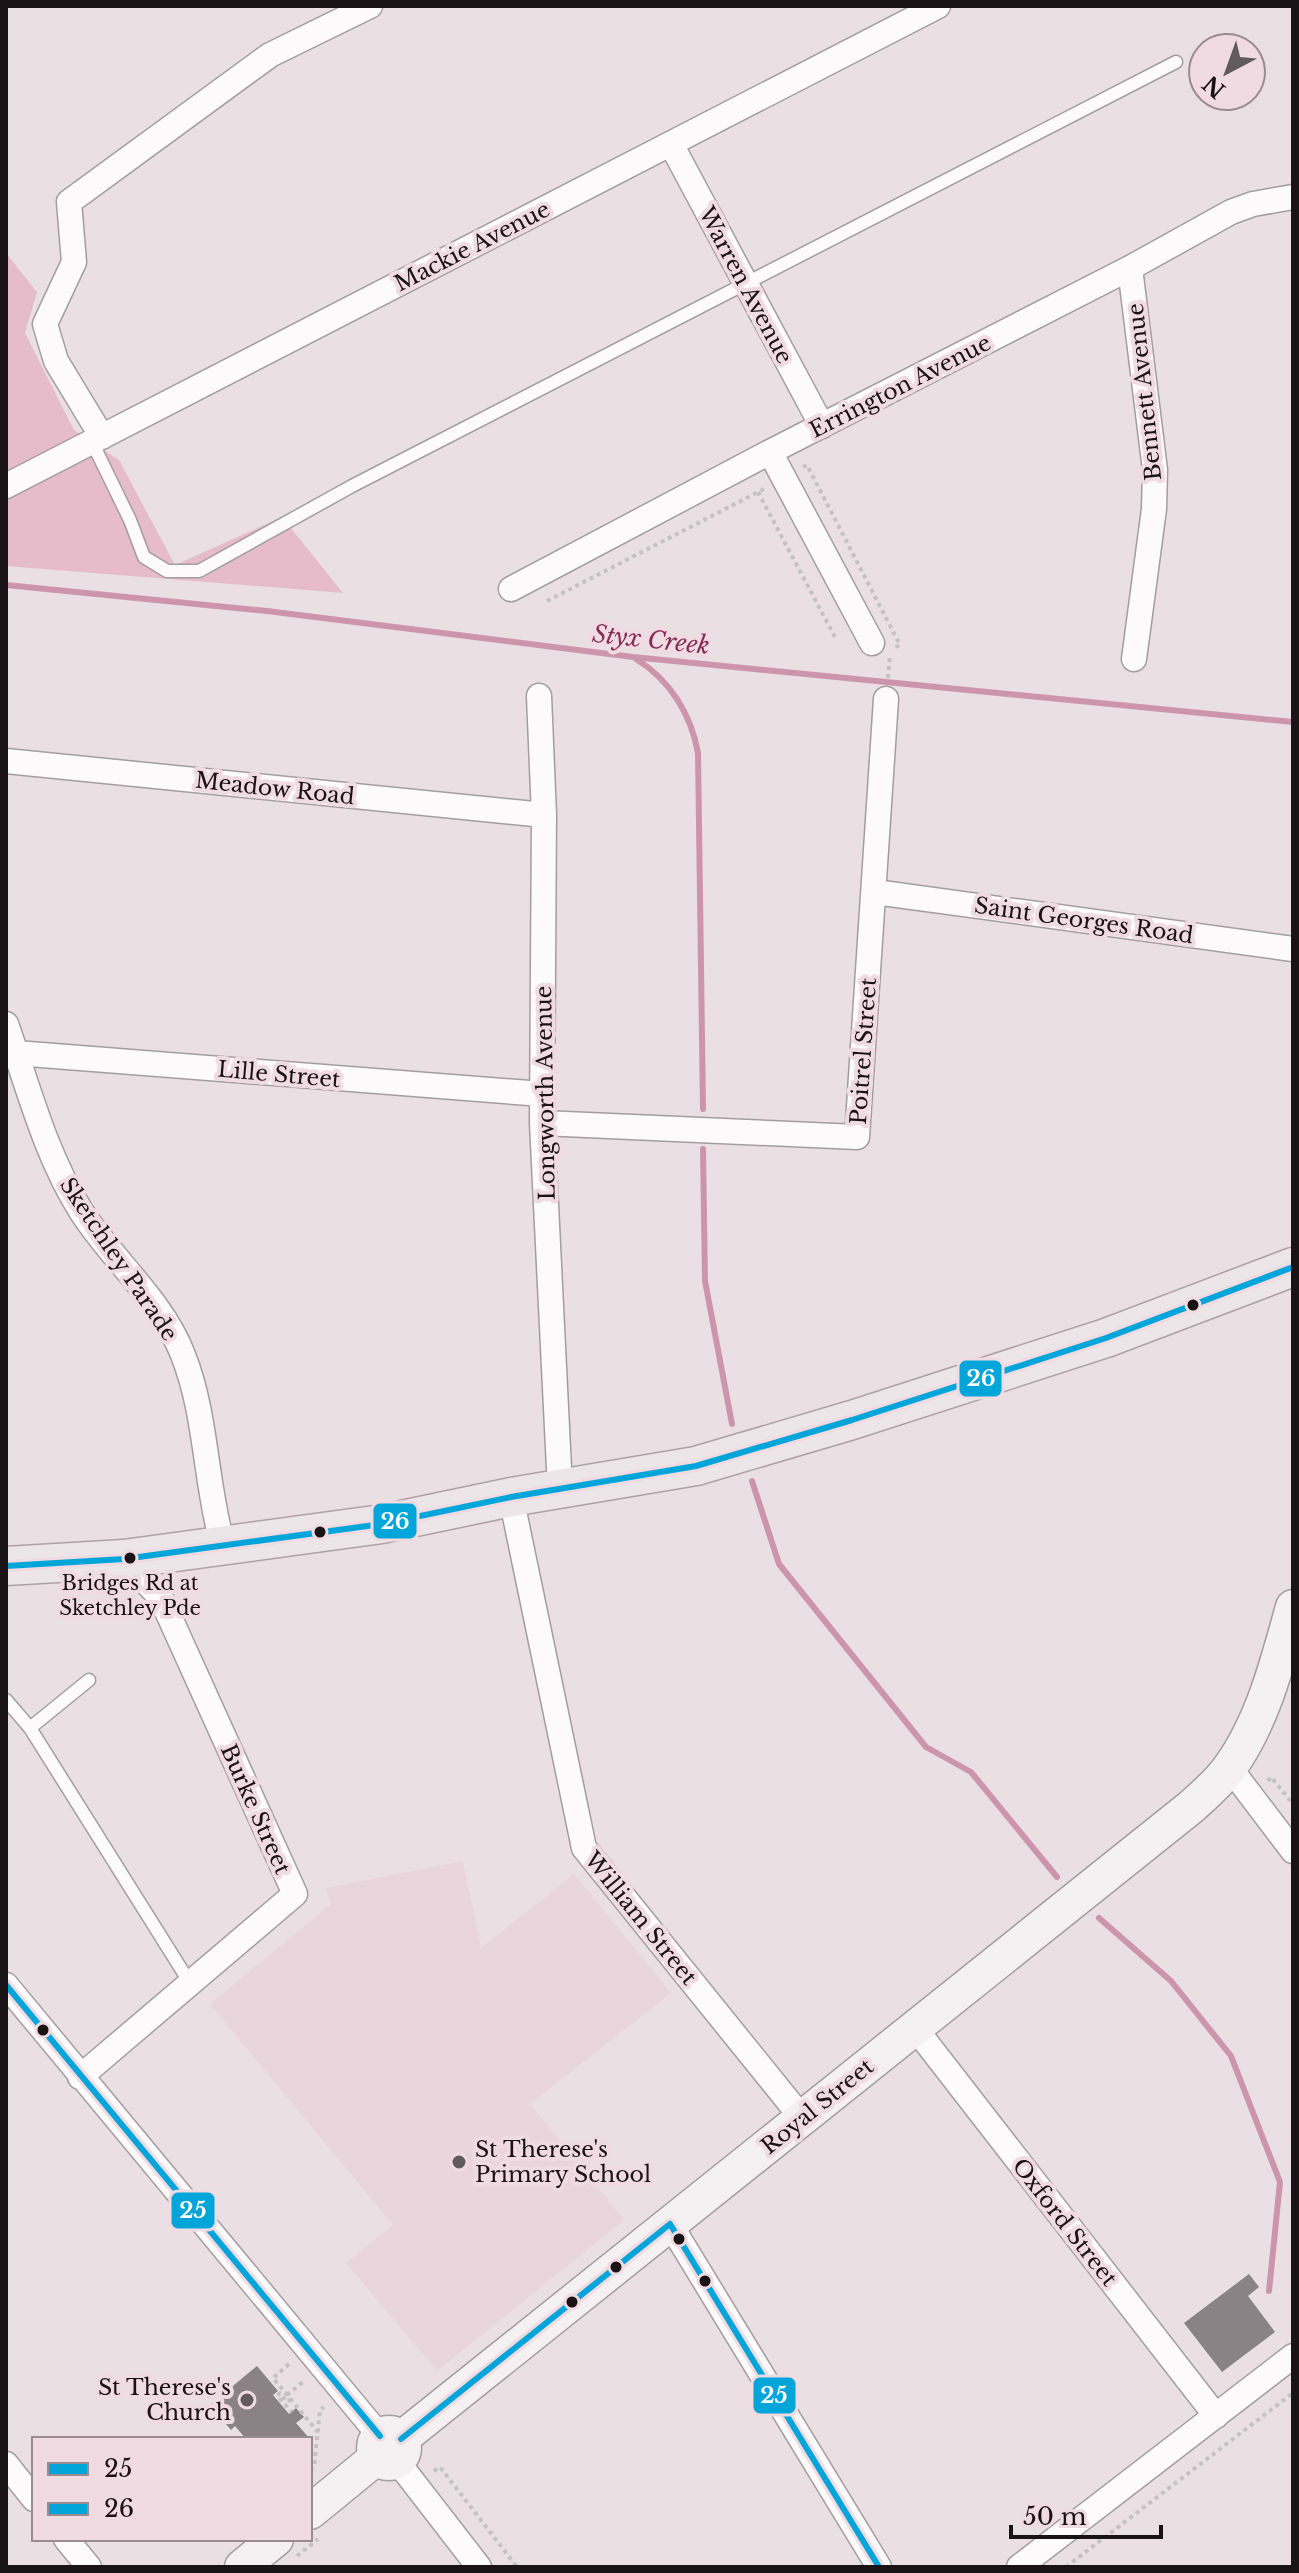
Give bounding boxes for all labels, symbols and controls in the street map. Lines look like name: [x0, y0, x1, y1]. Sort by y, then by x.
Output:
north arrow: [1187, 32, 1267, 112]
text: N: [1197, 70, 1231, 104]
street label: Mackie Avenue: [390, 196, 554, 297]
street label: Warren Avenue: [692, 201, 798, 368]
street label: Bennett Avenue: [1122, 302, 1167, 482]
street label: Errington Avenue: [805, 329, 995, 444]
water label: Styx Creek: [591, 619, 711, 660]
street label: Meadow Road: [194, 767, 356, 810]
street label: Saint Georges Road: [973, 892, 1195, 949]
street label: Poitrel Street: [845, 976, 882, 1125]
street label: Longworth Avenue: [530, 985, 561, 1201]
street label: Lille Street: [217, 1056, 342, 1093]
street label: Sketchley Parade: [54, 1172, 183, 1346]
unlabelled marker: [1185, 1297, 1201, 1313]
line badge: 26: [958, 1359, 1003, 1398]
text: 26: [966, 1365, 996, 1392]
line badge: 26: [372, 1502, 418, 1540]
text: 26: [380, 1508, 410, 1535]
unlabelled marker: [312, 1524, 328, 1540]
marker: Bridges Rd at Sketchley Pde: [122, 1550, 138, 1566]
place label: Bridges Rd at Sketchley Pde: [59, 1571, 201, 1620]
street label: Burke Street: [215, 1740, 297, 1879]
street label: William Street: [578, 1846, 703, 1991]
unlabelled marker: [35, 2022, 51, 2038]
street label: Royal Street: [756, 2052, 879, 2160]
place label: St Therese's Primary School: [475, 2136, 651, 2188]
marker: St Therese's Primary School: [450, 2153, 468, 2171]
street label: Oxford Street: [1006, 2153, 1123, 2292]
line badge: 25: [170, 2191, 216, 2230]
text: 25: [179, 2197, 207, 2224]
unlabelled marker: [671, 2231, 687, 2247]
unlabelled marker: [608, 2259, 624, 2275]
unlabelled marker: [697, 2273, 713, 2289]
unlabelled marker: [564, 2294, 580, 2310]
place label: St Therese's Church: [98, 2374, 231, 2426]
line badge: 25: [752, 2376, 797, 2415]
text: 25: [760, 2382, 788, 2409]
marker: St Therese's Church: [238, 2391, 256, 2409]
legend: [32, 2437, 312, 2541]
text: 25: [104, 2454, 132, 2483]
scale bar: [1011, 2489, 1161, 2539]
text: 26: [104, 2494, 134, 2523]
text: 50 m: [1023, 2502, 1087, 2531]

